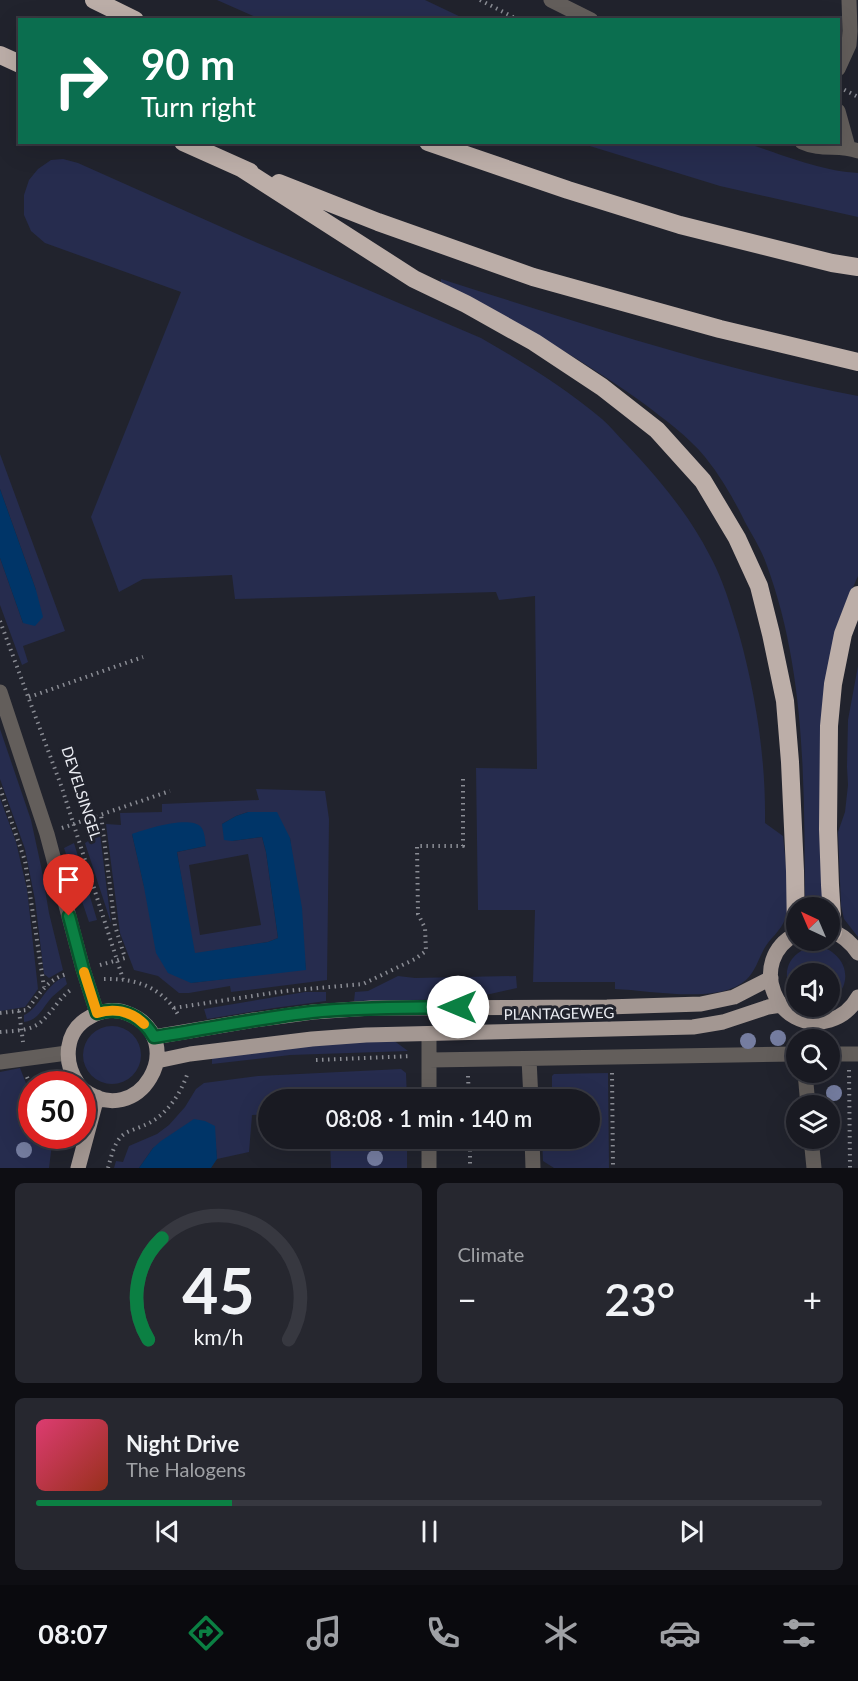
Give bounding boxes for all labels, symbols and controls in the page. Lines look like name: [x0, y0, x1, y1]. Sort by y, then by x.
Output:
text: 90 m: [141, 39, 235, 89]
icon: right: [42, 42, 120, 120]
text: Turn right: [141, 90, 256, 123]
street label: DEVELSINGEL: [58, 744, 106, 843]
pin: [43, 854, 94, 916]
icon: arrive: [52, 863, 85, 896]
north arrow: [786, 897, 840, 951]
map controls: [786, 897, 840, 1149]
button: sound: [786, 963, 840, 1017]
position arrow: [426, 975, 490, 1039]
street label: PLANTAGEWEG: [504, 1003, 614, 1023]
button: search: [786, 1029, 840, 1083]
speed limit sign: 50: [18, 1071, 96, 1149]
button: layers: [786, 1095, 840, 1149]
text: 08:08 · 1 min · 140 m: [326, 1105, 532, 1132]
text: Climate: [458, 1242, 524, 1266]
text: 45: [182, 1252, 254, 1327]
text: 23°: [604, 1272, 675, 1326]
text: −: [458, 1279, 477, 1319]
text: +: [803, 1279, 822, 1319]
text: km/h: [193, 1324, 243, 1350]
text: Night Drive: [126, 1430, 239, 1457]
text: The Halogens: [126, 1457, 246, 1481]
icon: previous: [151, 1515, 184, 1548]
icon: pause: [413, 1515, 446, 1548]
icon: next: [675, 1515, 708, 1548]
icon: directions: [185, 1612, 227, 1654]
icon: music: [303, 1612, 345, 1654]
icon: phone: [422, 1612, 464, 1654]
icon: climate: [540, 1612, 582, 1654]
icon: car: [659, 1612, 701, 1654]
icon: filters: [778, 1612, 820, 1654]
text: 08:07: [38, 1617, 108, 1650]

